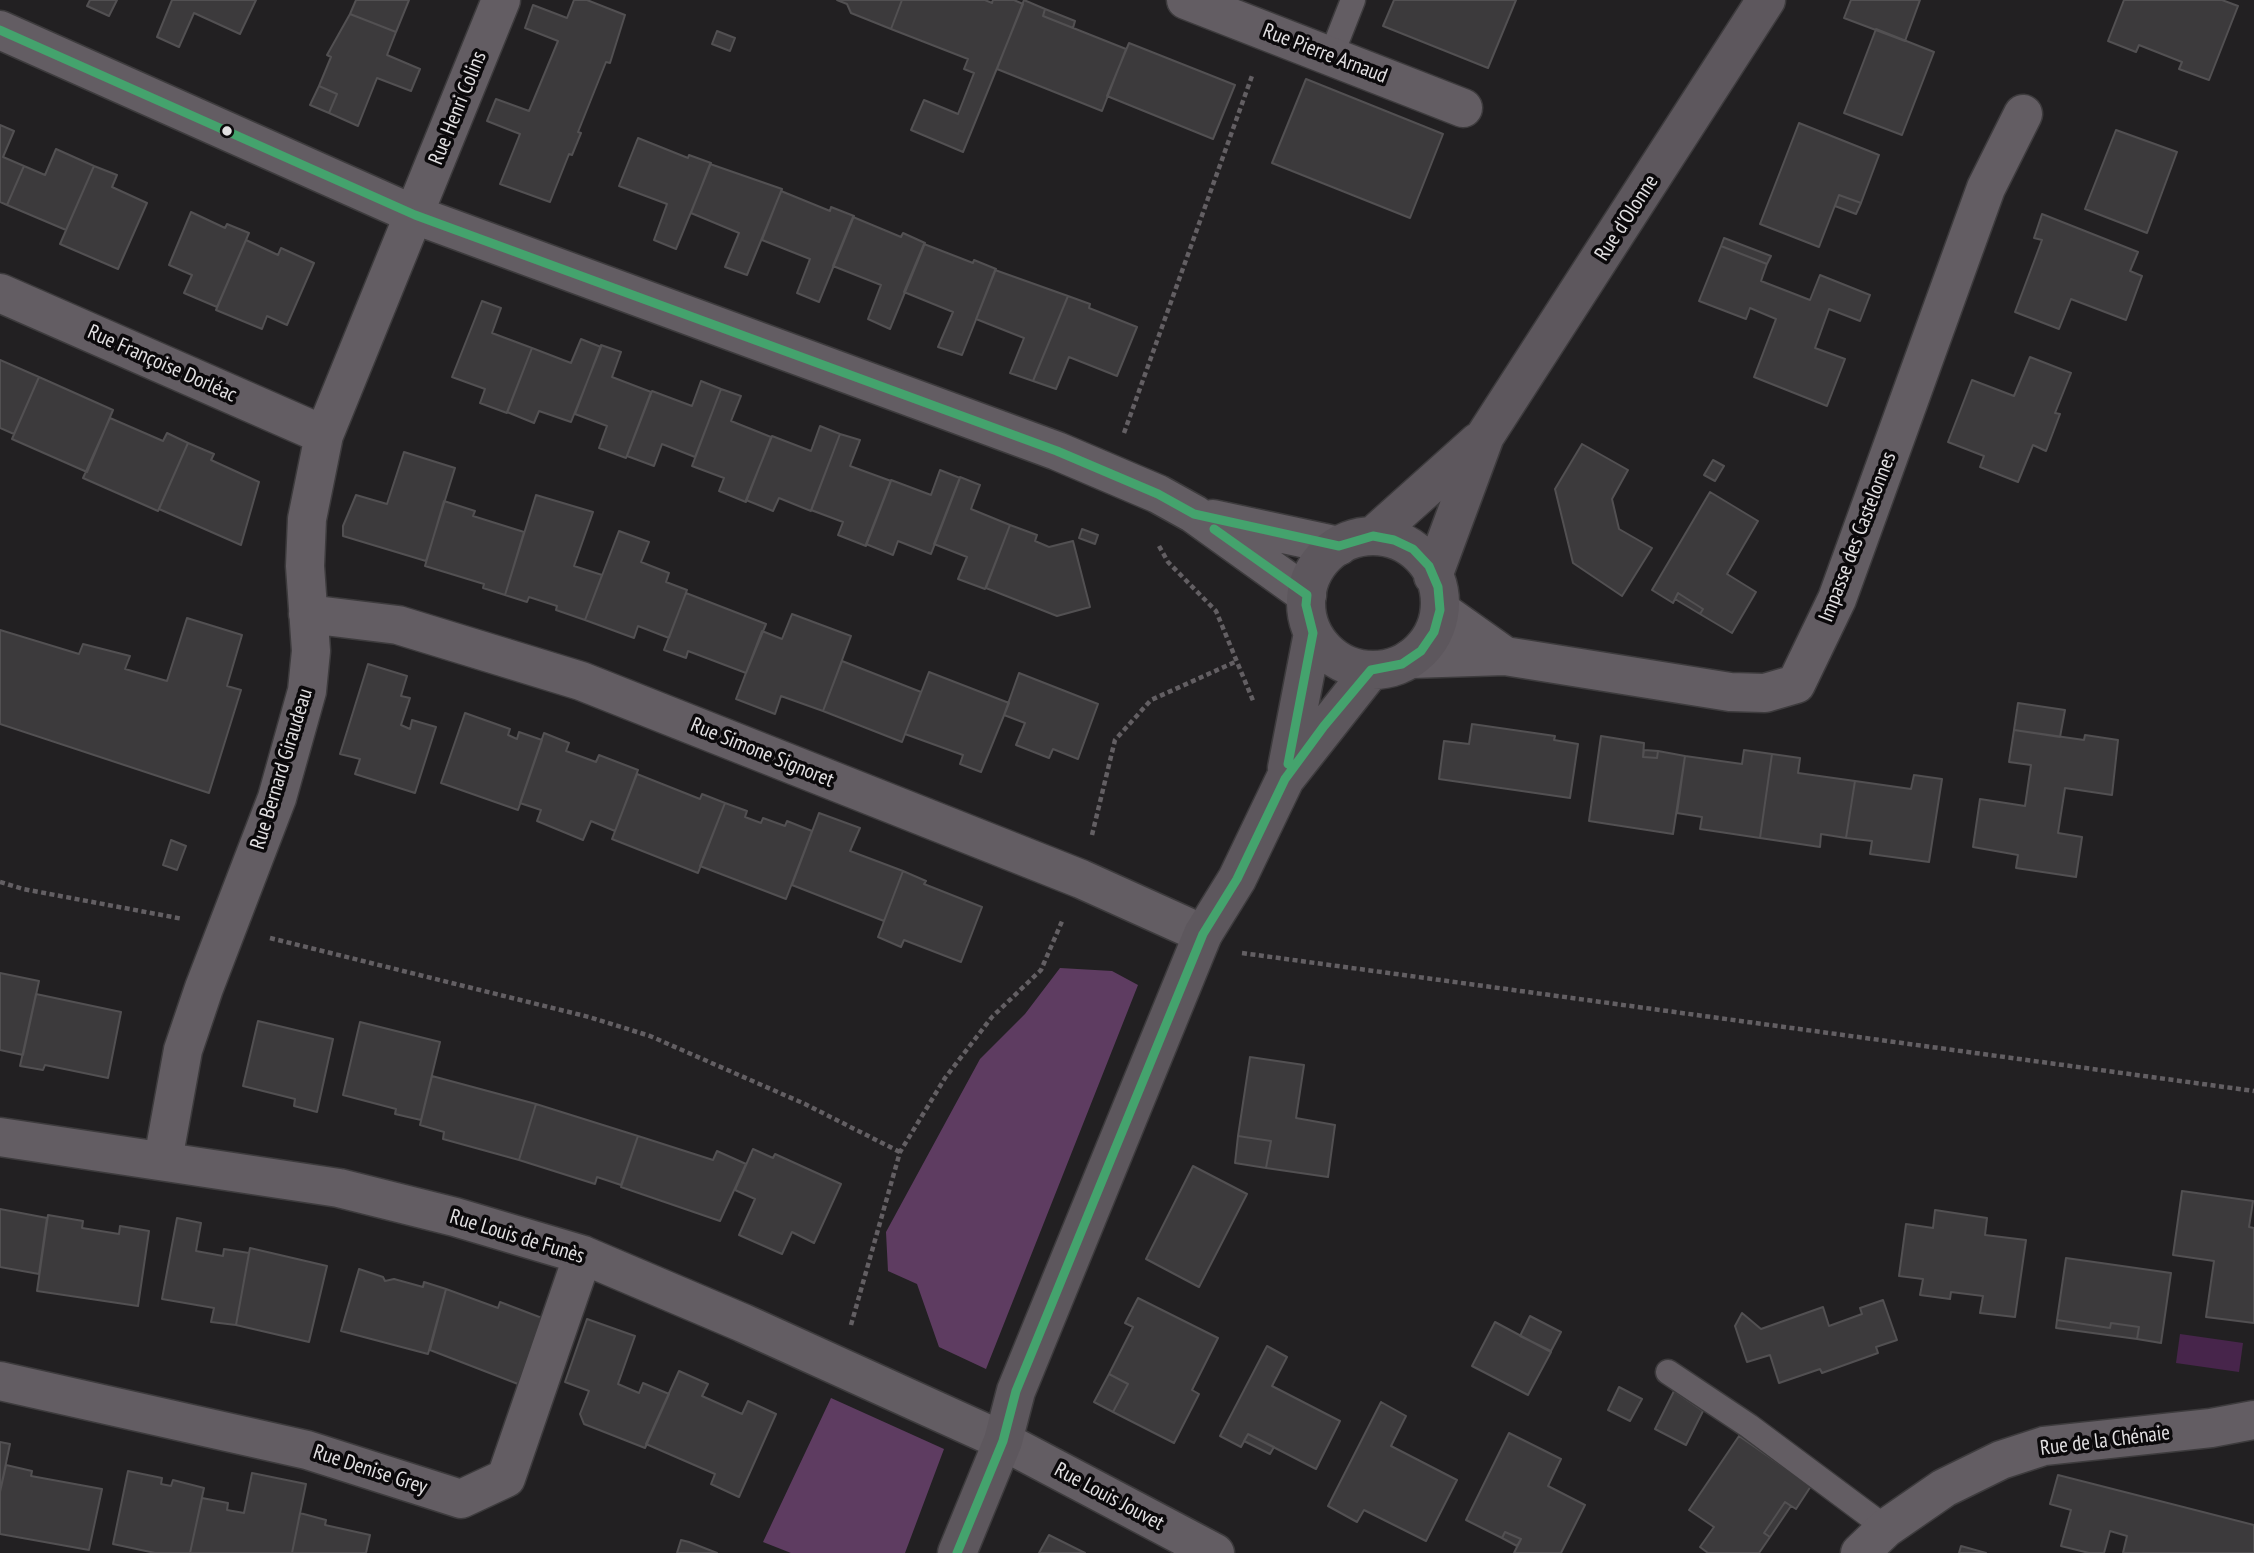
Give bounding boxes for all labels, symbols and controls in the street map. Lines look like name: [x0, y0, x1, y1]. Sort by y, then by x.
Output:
street label: Rue Pierre Arnaud: [1259, 19, 1391, 89]
street label: Rue Henri Colins: [424, 48, 492, 168]
unlabelled marker: [220, 124, 234, 138]
street label: Rue d'Olonne: [1590, 170, 1664, 266]
street label: Rue Françoise Dorléac: [84, 320, 240, 408]
street label: Impasse des Castelonnes: [1814, 448, 1902, 626]
street label: Rue Bernard Giraudeau: [246, 685, 318, 853]
street label: Rue Simone Signoret: [687, 713, 837, 793]
street label: Rue Louis de Funès: [447, 1205, 587, 1269]
street label: Rue de la Chénaie: [2039, 1421, 2171, 1461]
street label: Rue Denise Grey: [310, 1440, 430, 1500]
street label: Rue Louis Jouvet: [1050, 1458, 1168, 1536]

